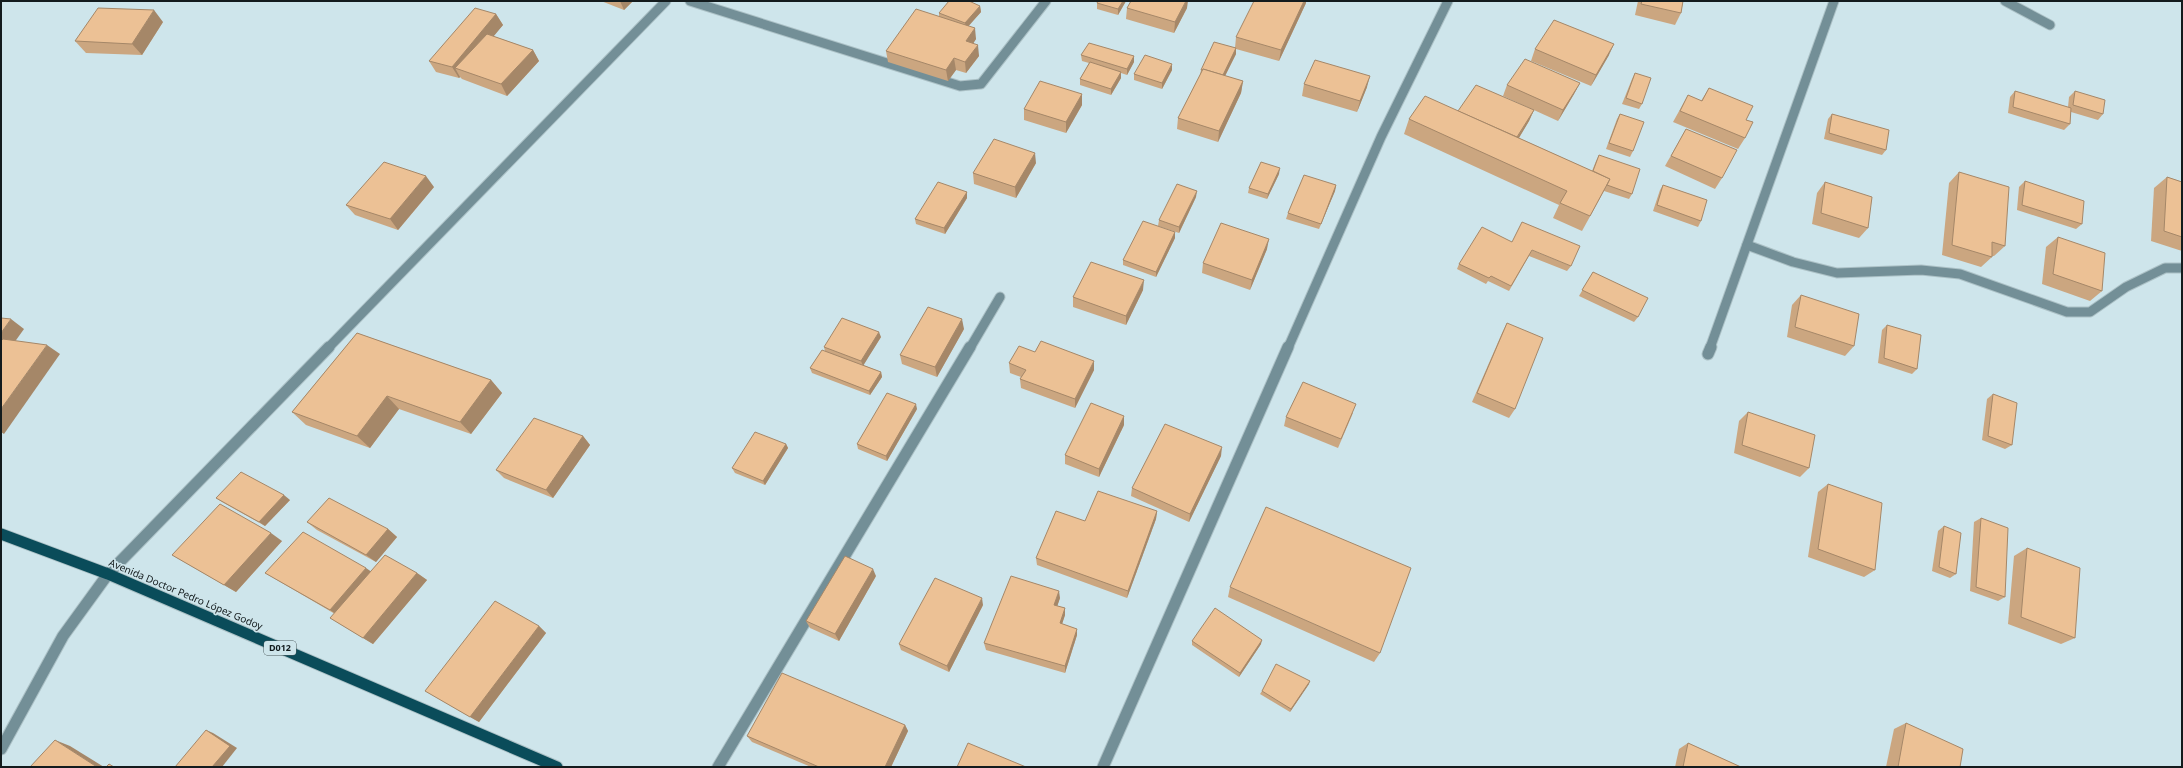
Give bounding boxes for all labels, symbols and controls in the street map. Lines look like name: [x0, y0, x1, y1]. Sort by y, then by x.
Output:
street label: Avenida Doctor Pedro López Godoy: [107, 555, 266, 633]
road number: D012: [264, 641, 296, 655]

